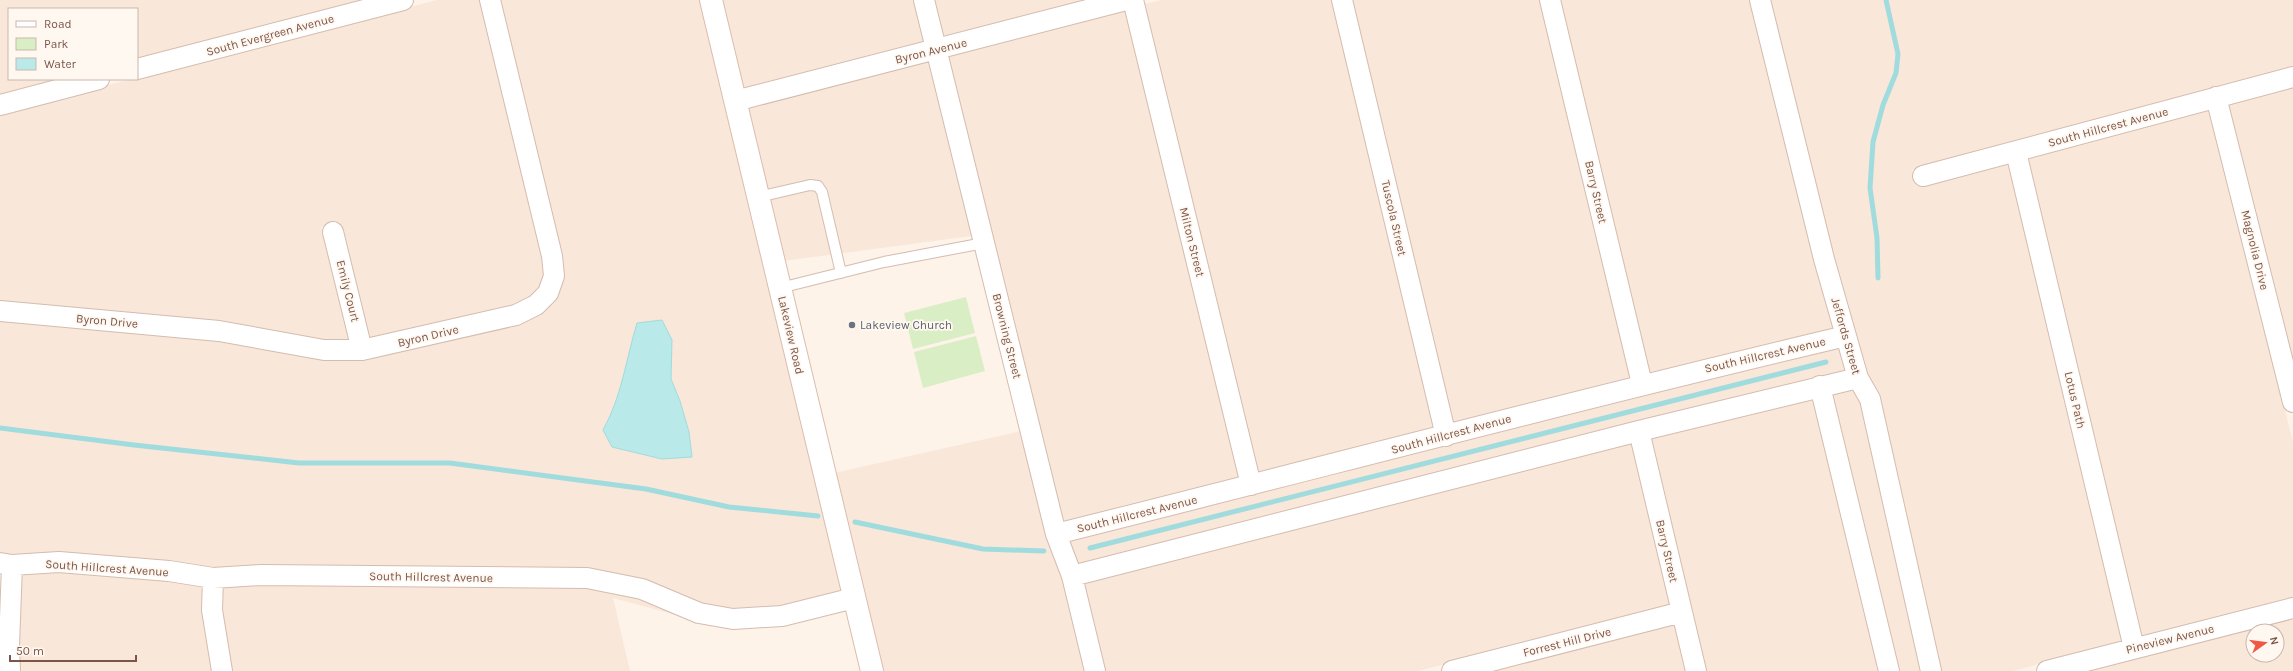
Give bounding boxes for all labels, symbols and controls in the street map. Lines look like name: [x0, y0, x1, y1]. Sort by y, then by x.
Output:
legend: [8, 8, 138, 80]
street label: South Evergreen Avenue: [205, 11, 335, 59]
text: Road: [44, 17, 72, 31]
street label: Byron Avenue: [894, 35, 968, 67]
text: Park: [44, 37, 69, 51]
text: Water: [44, 57, 77, 71]
street label: South Hillcrest Avenue: [2046, 104, 2170, 150]
street label: Barry Street: [1582, 159, 1610, 225]
street label: Tuscola Street: [1378, 179, 1410, 258]
street label: Milton Street: [1177, 206, 1208, 279]
street label: Magnolia Drive: [2238, 209, 2272, 291]
street label: Emily Court: [334, 259, 363, 324]
street label: Browning Street: [990, 292, 1025, 381]
street label: Lakeview Road: [775, 294, 807, 376]
street label: Jeffords Street: [1828, 296, 1864, 377]
street label: Byron Drive: [75, 311, 139, 331]
place label: Lakeview Church: [860, 318, 952, 332]
marker: Lakeview Church: [847, 320, 857, 330]
street label: Byron Drive: [396, 322, 460, 350]
street label: South Hillcrest Avenue: [1703, 334, 1827, 376]
street label: Lotus Path: [2062, 370, 2088, 430]
street label: South Hillcrest Avenue: [1389, 411, 1513, 457]
street label: South Hillcrest Avenue: [1075, 492, 1199, 536]
street label: Barry Street: [1653, 518, 1681, 584]
street label: South Hillcrest Avenue: [45, 557, 169, 579]
street label: South Hillcrest Avenue: [369, 569, 493, 585]
street label: Pineview Avenue: [2124, 621, 2216, 657]
north arrow: [2245, 623, 2285, 663]
street label: Forrest Hill Drive: [1522, 624, 1612, 660]
text: N: [2267, 635, 2281, 646]
scale bar: [10, 637, 136, 663]
text: 50 m: [16, 644, 44, 658]

